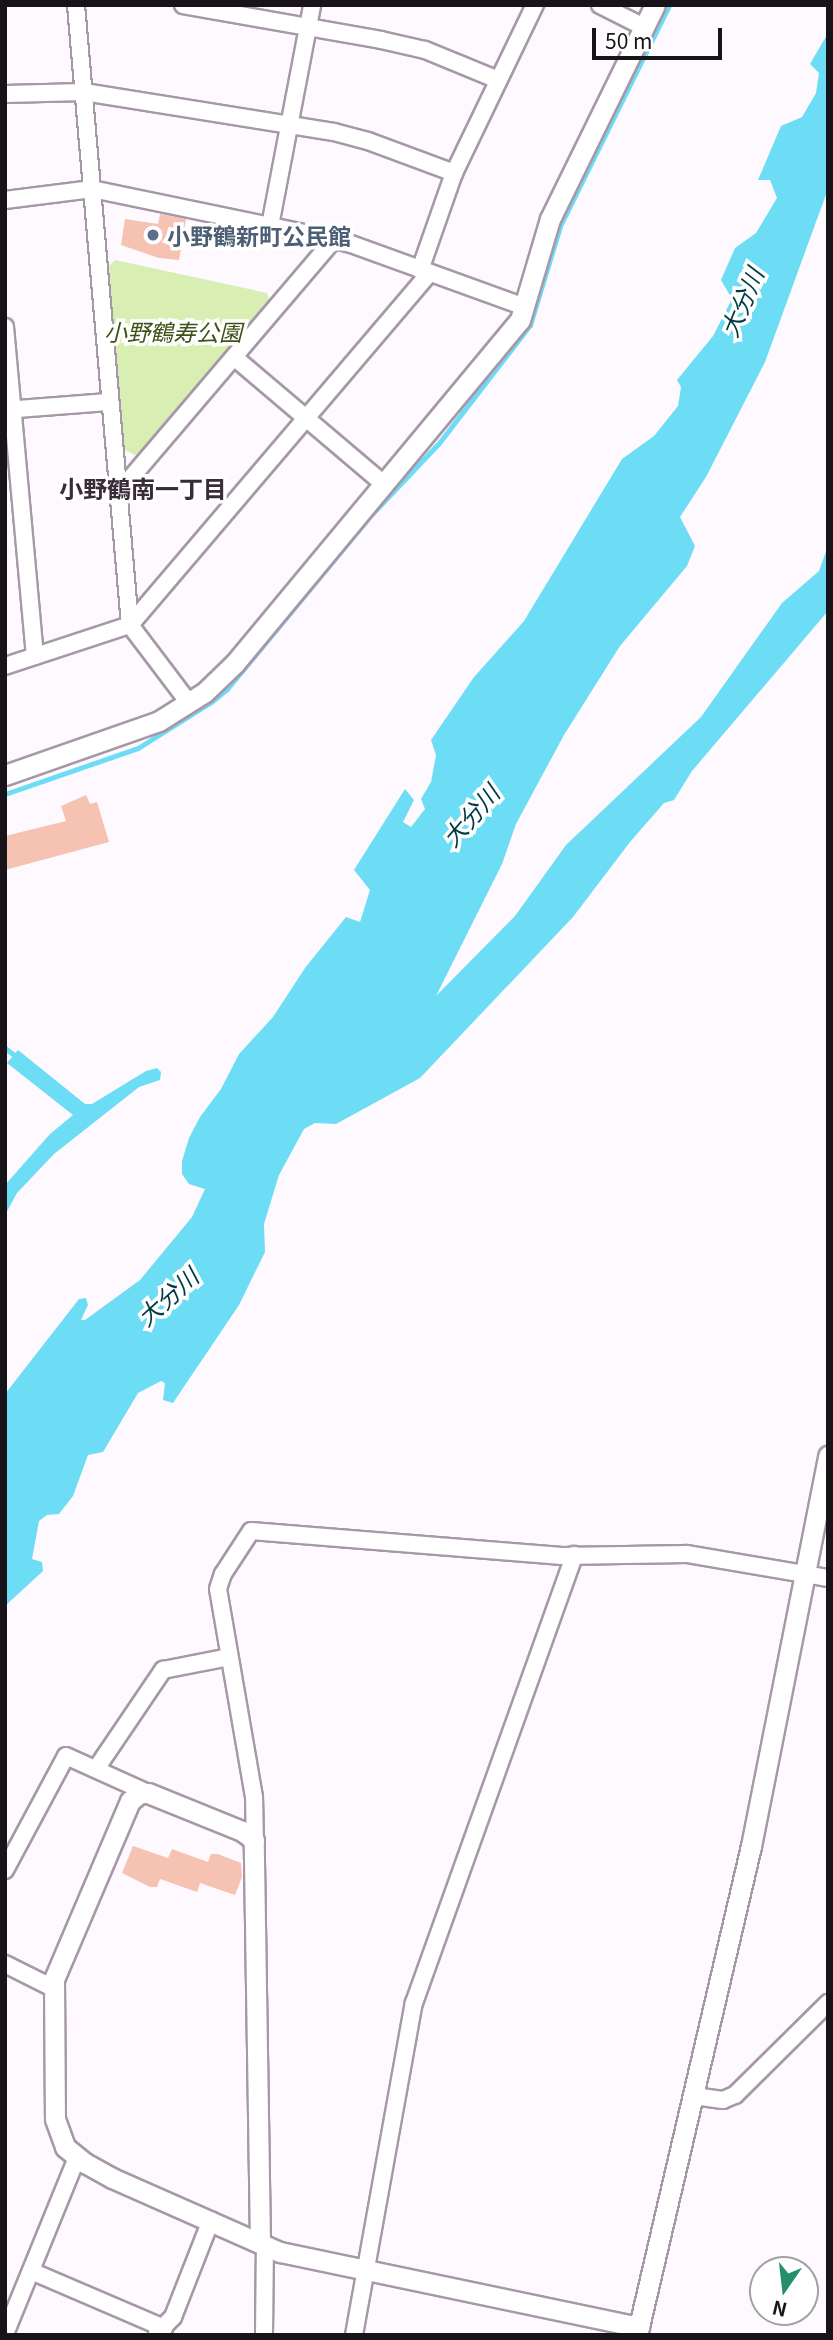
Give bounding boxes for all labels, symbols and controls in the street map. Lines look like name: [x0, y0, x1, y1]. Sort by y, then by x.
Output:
scale bar: [595, 14, 724, 58]
text: 50 m: [605, 25, 652, 55]
place label: 小野鶴新町公民館: [167, 221, 351, 249]
marker: 小野鶴新町公民館: [145, 227, 161, 243]
water label: 大分川: [714, 263, 768, 341]
park label: 小野鶴寿公園: [104, 317, 242, 345]
district label: 小野鶴南一丁目: [59, 474, 227, 502]
water label: 大分川: [436, 778, 504, 852]
water label: 大分川: [131, 1261, 203, 1331]
north arrow: [749, 2256, 819, 2326]
text: N: [769, 2295, 789, 2325]

